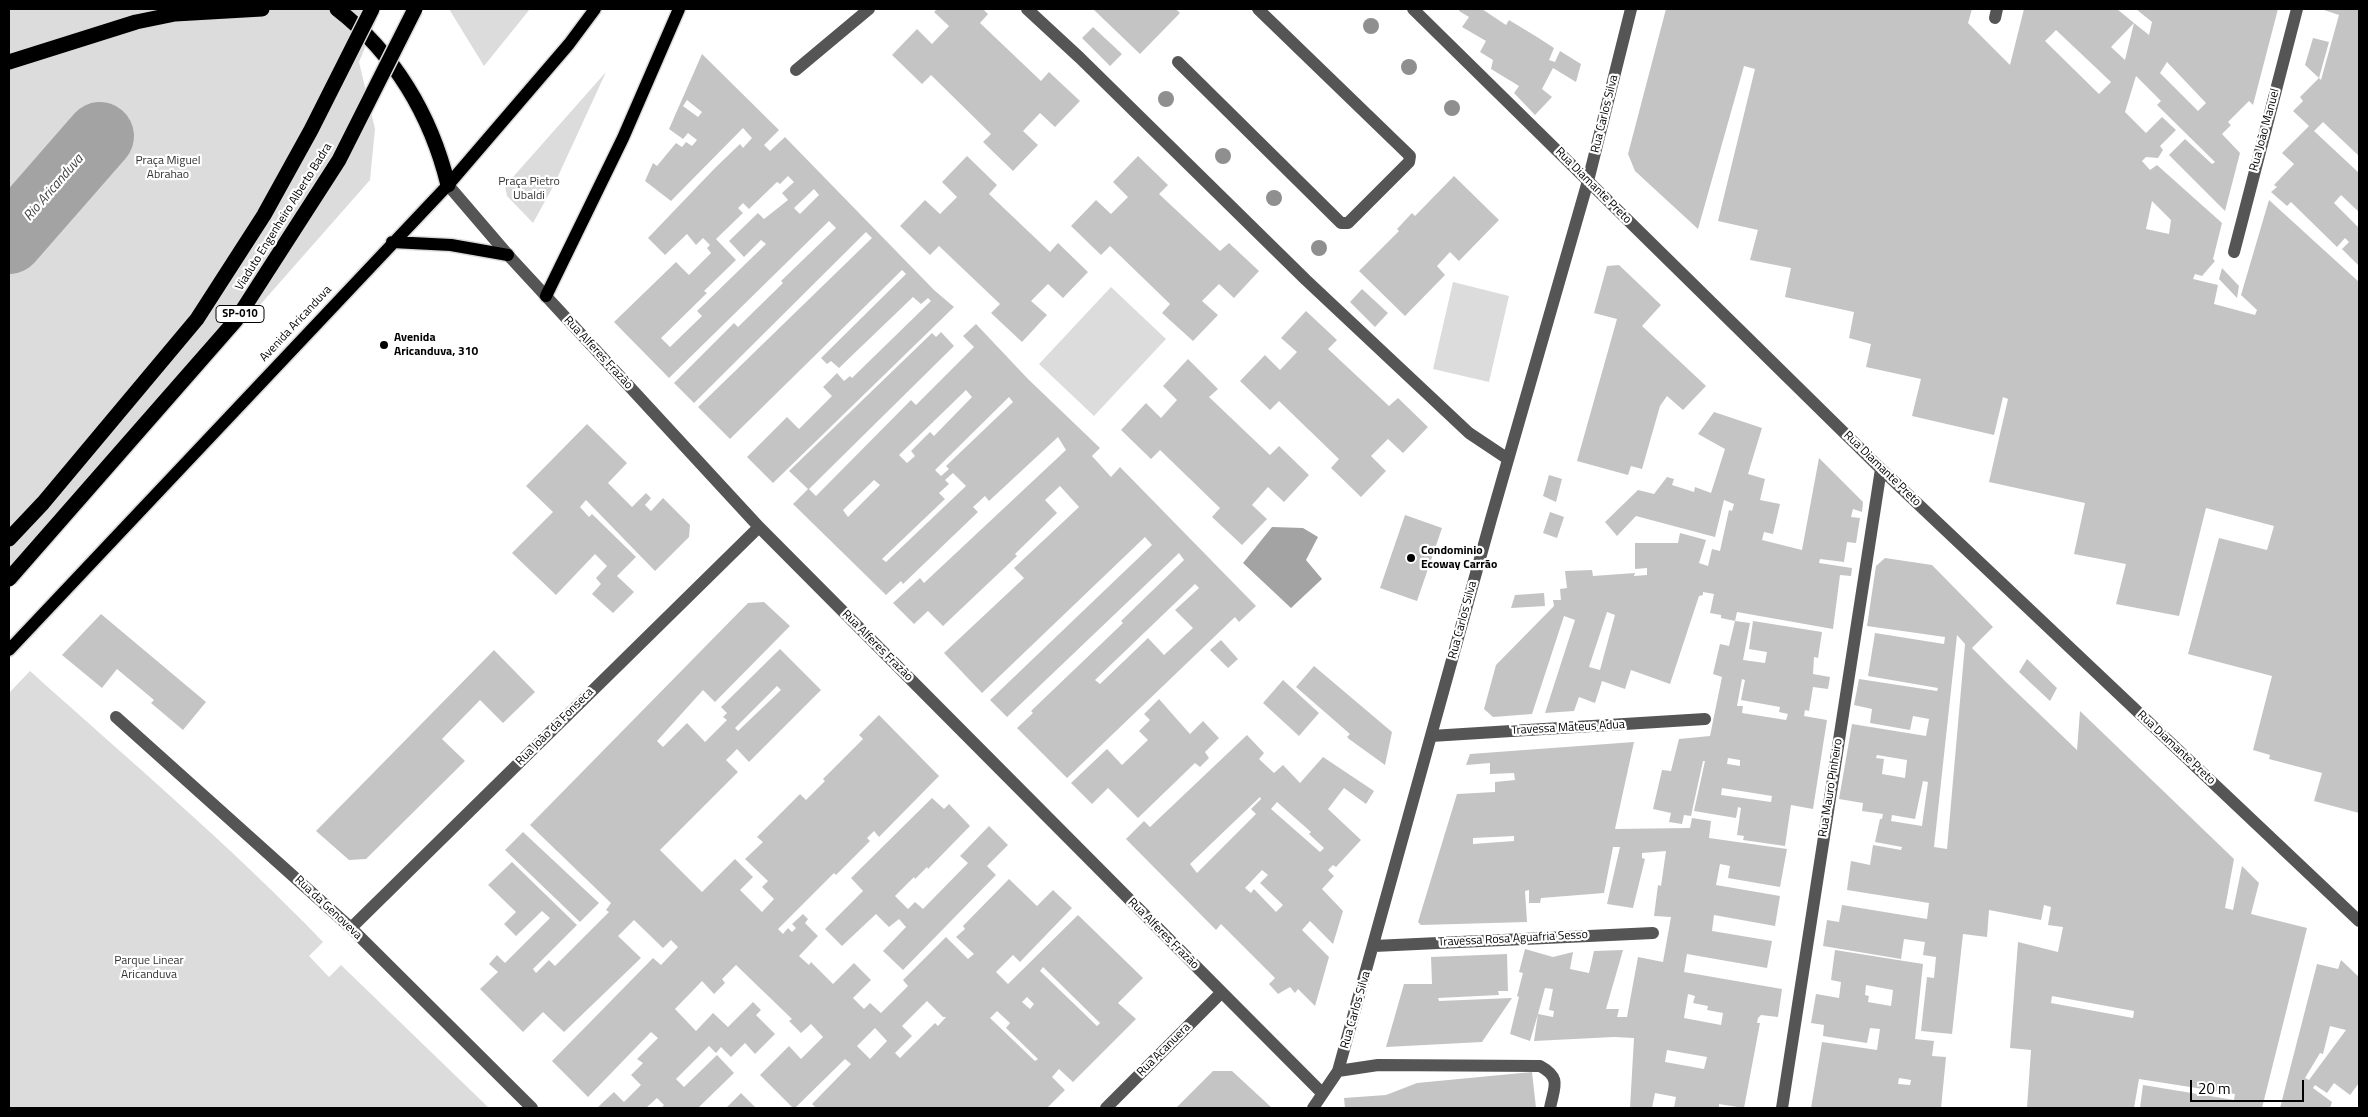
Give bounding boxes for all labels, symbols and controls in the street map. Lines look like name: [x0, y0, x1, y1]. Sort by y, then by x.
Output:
street label: Rua Carlos Silva: [1588, 73, 1622, 155]
street label: Rua João Manuel: [2247, 87, 2283, 173]
street label: Viaduto Engenheiro Alberto Badra: [233, 141, 335, 293]
street label: Rua Diamante Preto: [1552, 145, 1634, 227]
water label: Rio Aricanduva: [21, 151, 87, 225]
park label: Praça Miguel Abrahao: [135, 154, 201, 182]
park label: Praça Pietro Ubaldi: [498, 175, 560, 203]
street label: Avenida Aricanduva: [257, 283, 335, 365]
road number: SP-010: [216, 306, 264, 322]
street label: Rua Alferes Frazão: [560, 314, 636, 392]
place label: Avenida Aricanduva, 310: [394, 331, 478, 359]
marker: Avenida Aricanduva, 310: [378, 339, 390, 351]
street label: Rua Diamante Preto: [1840, 428, 1924, 510]
place label: Condominio Ecoway Carrão: [1421, 544, 1497, 572]
marker: Condominio Ecoway Carrão: [1405, 552, 1417, 564]
street label: Rua Carlos Silva: [1446, 580, 1480, 660]
street label: Rua Alferes Frazão: [838, 607, 916, 685]
street label: Rua João da Fonseca: [513, 685, 597, 769]
street label: Rua Diamante Preto: [2134, 708, 2218, 788]
street label: Travessa Mateus Adua: [1511, 718, 1625, 738]
street label: Rua Mauro Pinheiro: [1816, 738, 1846, 838]
street label: Rua da Genoveva: [291, 873, 365, 943]
street label: Rua Alferes Frazão: [1124, 895, 1202, 973]
street label: Travessa Rosa Aguafria Sesso: [1438, 928, 1588, 950]
park label: Parque Linear Aricanduva: [114, 954, 184, 982]
street label: Rua Carlos Silva: [1338, 970, 1374, 1050]
street label: Rua Acanuera: [1134, 1020, 1194, 1080]
scale bar: [2193, 1070, 2307, 1102]
text: 20 m: [2198, 1077, 2231, 1100]

